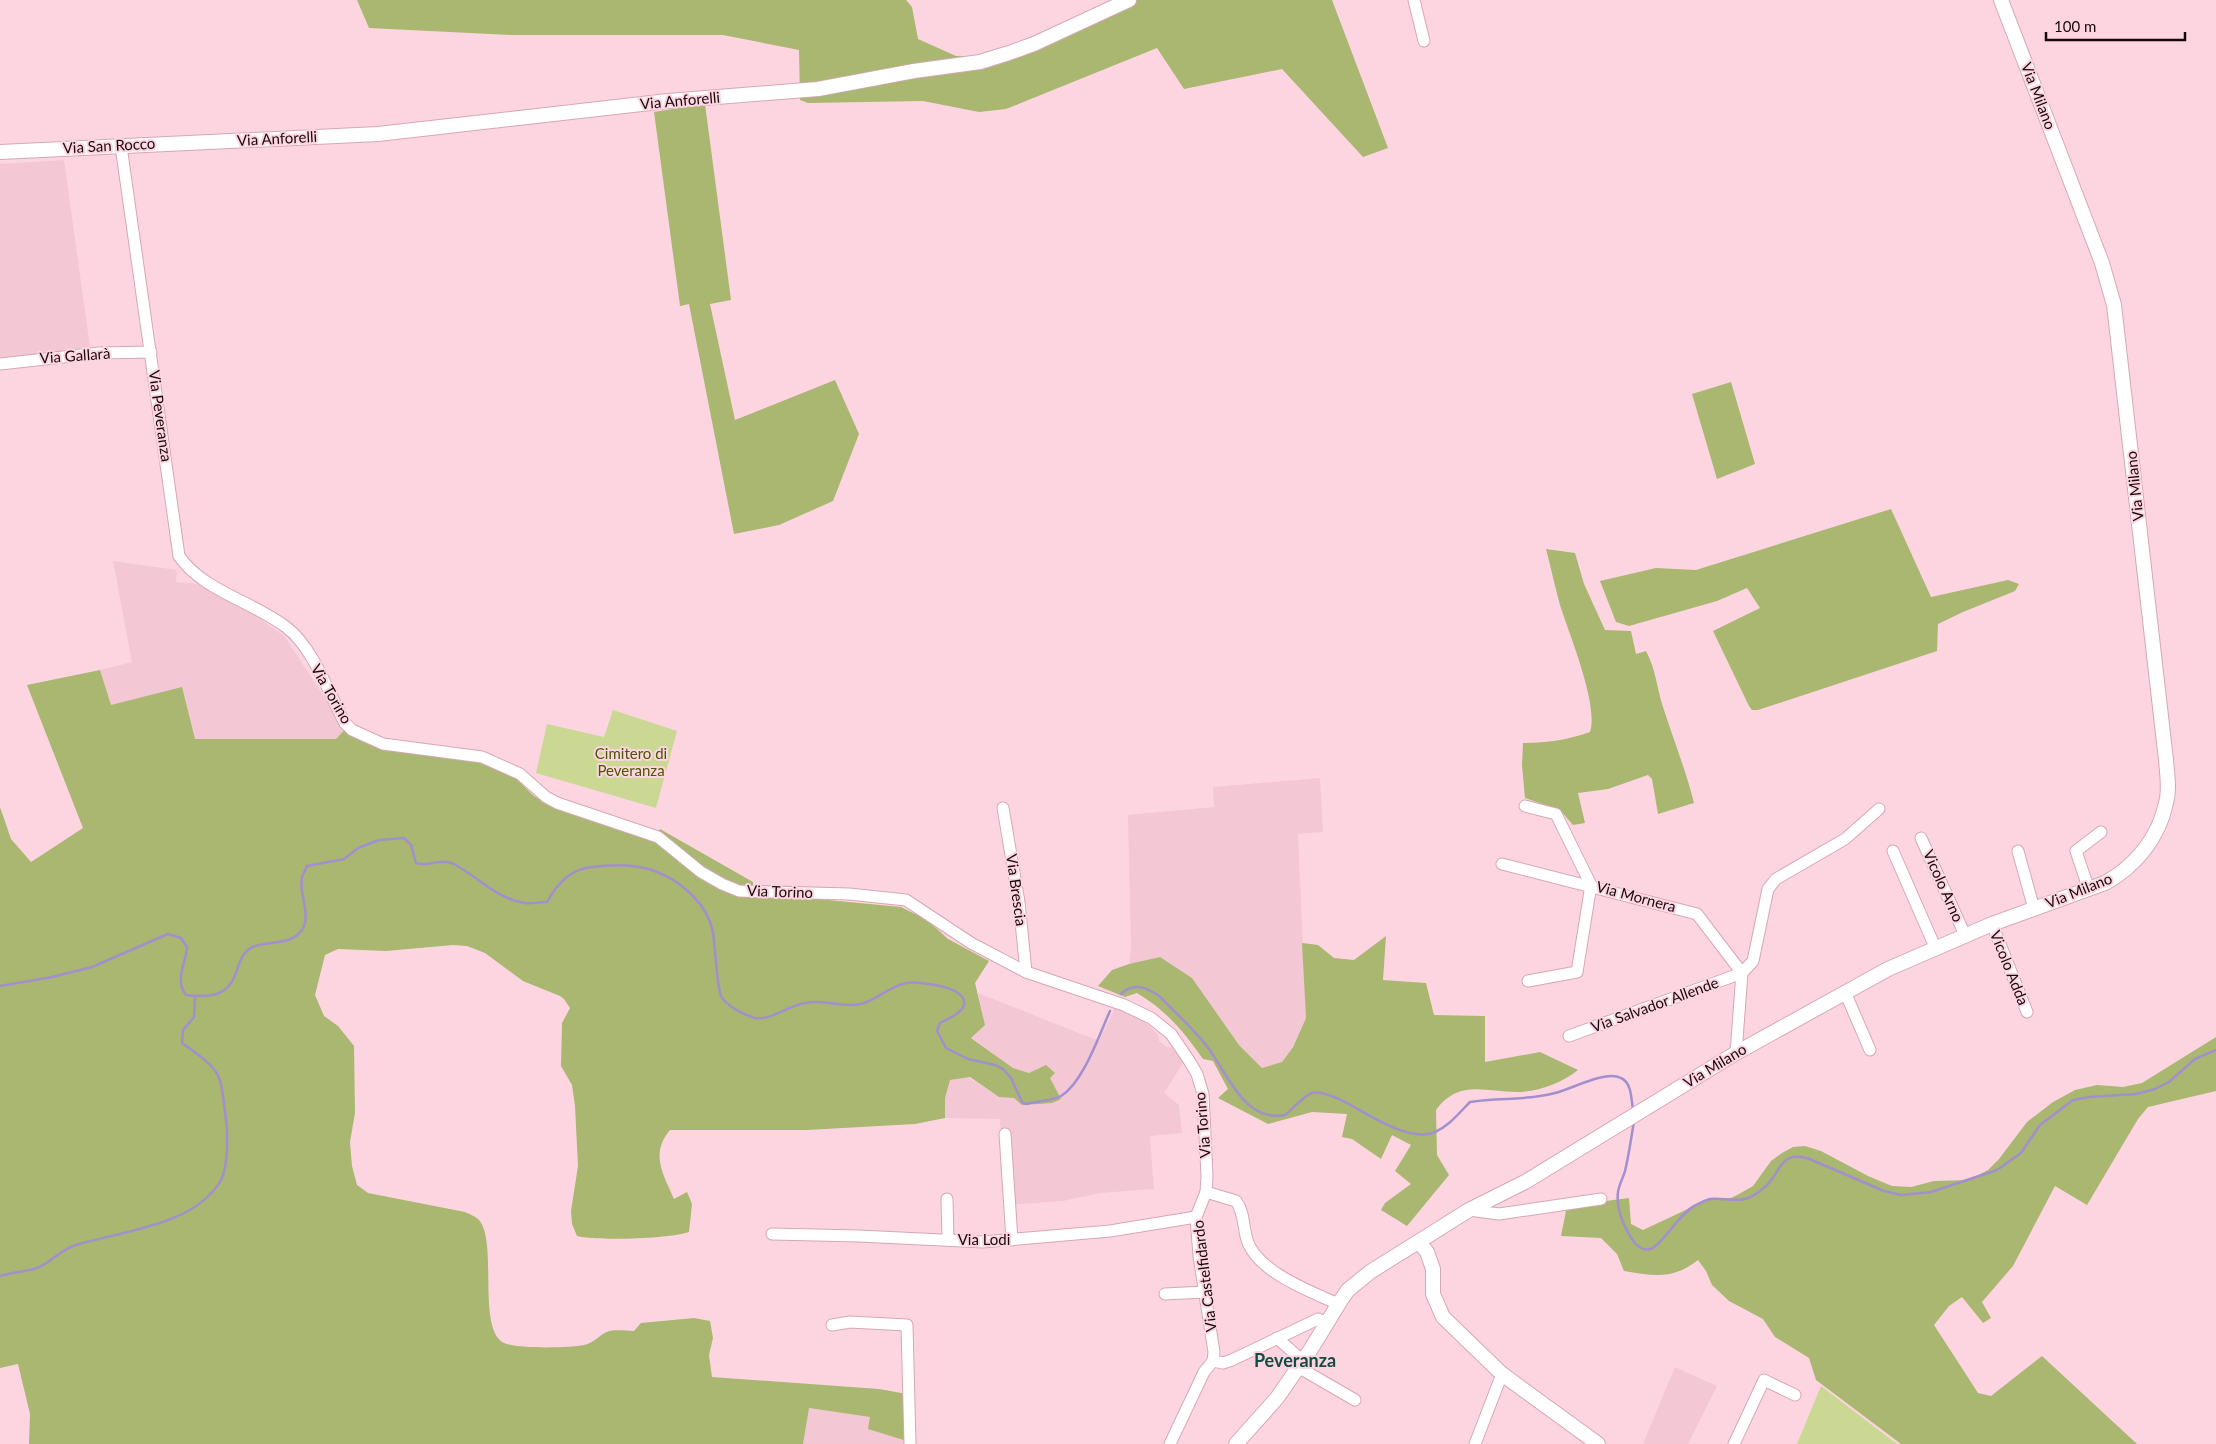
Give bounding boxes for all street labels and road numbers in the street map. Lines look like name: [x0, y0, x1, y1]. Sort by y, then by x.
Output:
street label: Via Milano: [2018, 60, 2060, 132]
street label: Via Anforelli: [639, 88, 721, 112]
street label: Via Anforelli: [236, 127, 317, 149]
street label: Via San Rocco: [62, 134, 156, 156]
street label: Via Gallarà: [39, 344, 111, 366]
street label: Via Peveranza: [146, 369, 176, 463]
street label: Via Milano: [2121, 450, 2147, 522]
street label: Via Torino: [308, 660, 356, 727]
street label: Vicolo Arno: [1920, 847, 1968, 924]
street label: Via Brescia: [1003, 853, 1031, 927]
street label: Via Milano: [2043, 869, 2115, 912]
street label: Via Mornera: [1594, 877, 1678, 915]
street label: Via Torino: [747, 881, 813, 901]
street label: Vicolo Adda: [1987, 928, 2033, 1008]
street label: Via Salvador Allende: [1588, 973, 1721, 1035]
street label: Via Milano: [1680, 1039, 1749, 1091]
street label: Via Torino: [1190, 1091, 1214, 1159]
street label: Via Castelfidardo: [1188, 1219, 1220, 1333]
street label: Via Lodi: [958, 1230, 1010, 1248]

